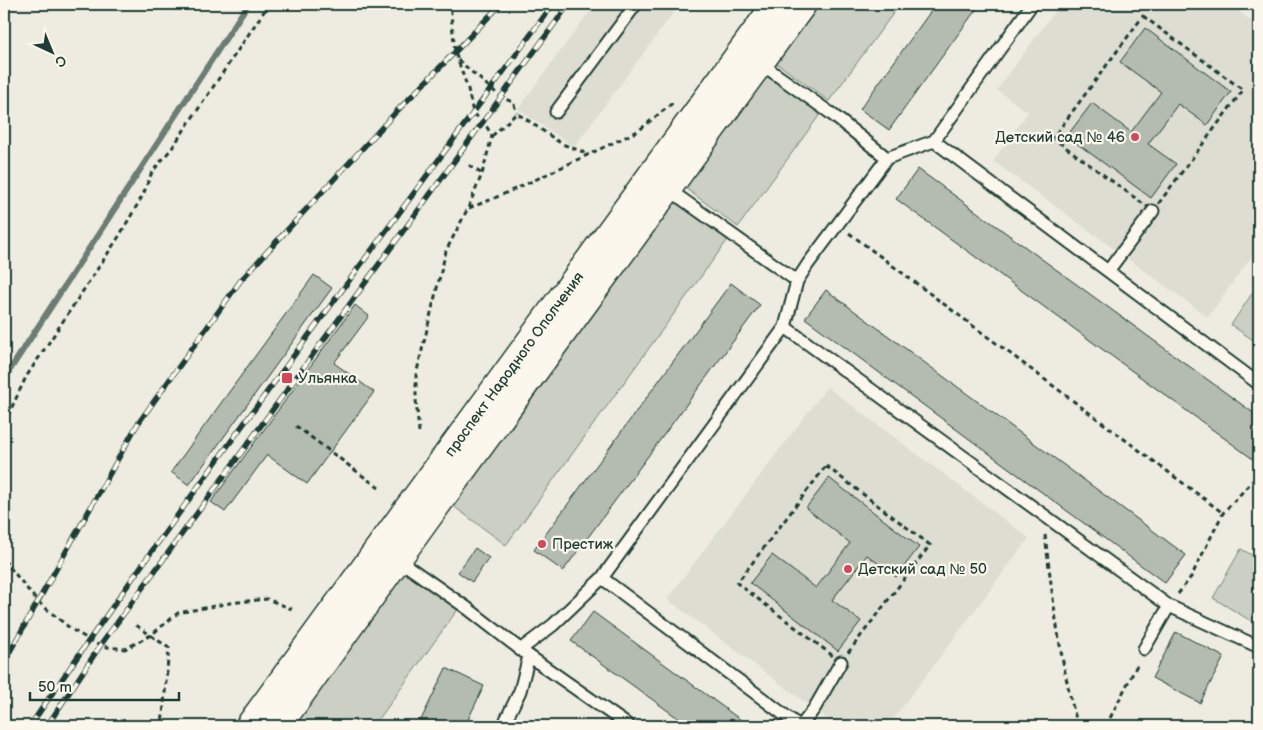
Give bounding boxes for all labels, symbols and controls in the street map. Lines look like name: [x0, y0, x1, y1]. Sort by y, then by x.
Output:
north arrow: [28, 28, 78, 78]
text: С: [51, 51, 70, 71]
place label: Детский сад № 46: [995, 128, 1125, 147]
marker: Детский сад № 46: [1129, 131, 1141, 143]
street label: проспект Народного Ополчения: [441, 268, 588, 461]
place label: Ульянка: [298, 369, 357, 388]
marker: Ульянка: [280, 371, 294, 385]
place label: Престиж: [552, 535, 614, 554]
marker: Престиж: [536, 538, 548, 550]
place label: Детский сад № 50: [858, 560, 987, 579]
marker: Детский сад № 50: [842, 563, 854, 575]
scale bar: [30, 670, 179, 702]
text: 50 m: [38, 678, 72, 697]

